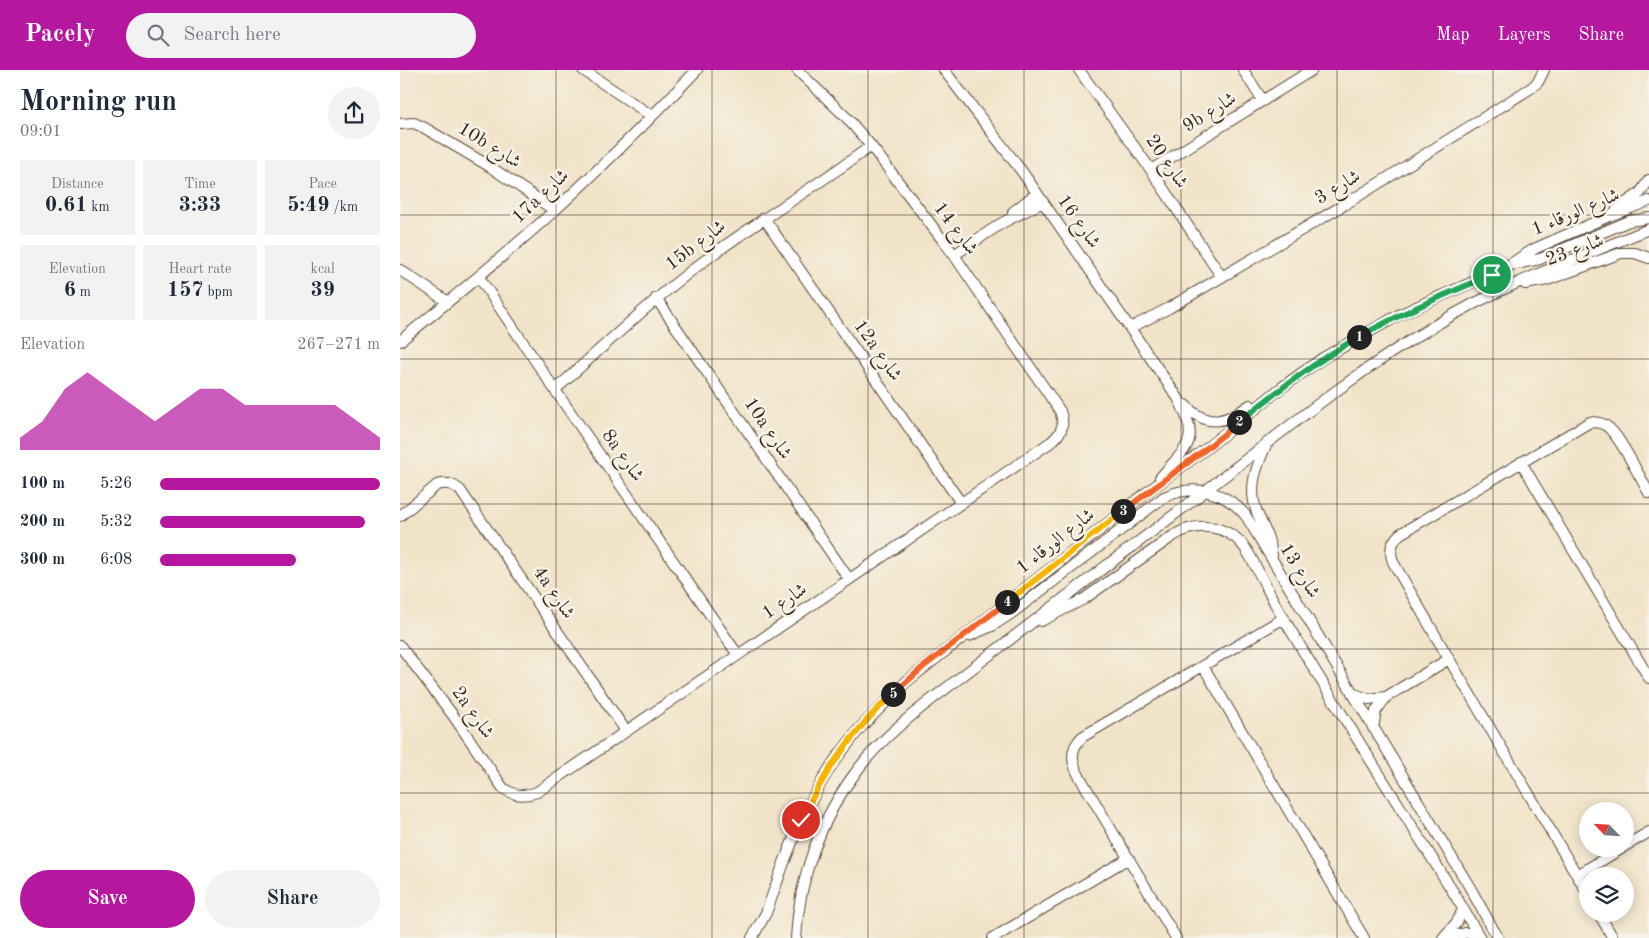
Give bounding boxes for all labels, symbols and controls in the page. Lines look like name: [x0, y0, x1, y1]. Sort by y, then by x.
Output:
search box: [126, 13, 476, 58]
icon: search: [144, 21, 172, 49]
text: Pacely: [25, 23, 96, 47]
text: Search here: [184, 26, 281, 45]
text: Map: [1436, 26, 1470, 44]
text: Layers: [1498, 26, 1550, 44]
text: Share: [1578, 26, 1624, 44]
button: share: [328, 87, 380, 139]
text: Morning run: [20, 89, 177, 117]
street label: 9b شارع: [1180, 89, 1242, 140]
street label: 10b شارع: [452, 119, 524, 176]
text: 09:01: [20, 124, 62, 140]
street label: شارع 20: [1138, 132, 1191, 195]
street label: 17a شارع: [509, 166, 576, 231]
street label: شارع 3: [1312, 167, 1366, 212]
text: Distance: [51, 177, 104, 191]
text: Time: [184, 177, 216, 191]
text: Pace: [308, 177, 337, 191]
street label: شارع الورقاء 1: [1529, 186, 1624, 244]
street label: شارع 16: [1050, 192, 1103, 254]
text: 0.61: [45, 195, 87, 216]
text: 3:33: [179, 195, 221, 216]
text: 5:49: [287, 195, 330, 216]
street label: شارع 14: [926, 199, 981, 261]
text: km: [87, 200, 110, 214]
text: /km: [330, 200, 358, 214]
street label: 15b شارع: [662, 217, 732, 278]
street label: شارع 23: [1543, 232, 1608, 274]
pin: [1471, 254, 1513, 296]
icon: arrive: [1478, 261, 1506, 289]
text: Elevation: [49, 262, 106, 276]
text: Heart rate: [169, 262, 231, 276]
text: kcal: [311, 262, 335, 276]
text: 6: [64, 280, 76, 301]
text: 157: [167, 280, 204, 301]
text: 39: [310, 280, 335, 301]
text: m: [76, 285, 91, 299]
text: bpm: [204, 285, 233, 299]
street label: 12a شارع: [846, 317, 905, 387]
pin: 1: [1346, 324, 1372, 350]
text: 1: [1355, 330, 1364, 344]
text: Elevation: [20, 337, 85, 353]
text: 267–271 m: [297, 337, 380, 353]
street label: 10a شارع: [736, 395, 794, 465]
pin: 2: [1226, 410, 1252, 434]
text: 2: [1235, 415, 1244, 429]
street label: 8a شارع: [594, 427, 647, 488]
text: 100 m: [20, 476, 65, 492]
text: 5:26: [100, 476, 132, 492]
pin: 3: [1110, 498, 1136, 524]
text: 3: [1119, 504, 1128, 518]
street label: شارع الورقاء 1: [1013, 506, 1101, 581]
text: 200 m: [20, 514, 65, 530]
text: 5:32: [100, 514, 132, 530]
street label: شارع 13: [1272, 540, 1323, 604]
text: 300 m: [20, 552, 65, 568]
text: 6:08: [100, 552, 132, 568]
street label: 4a شارع: [525, 563, 577, 625]
street label: شارع 1: [759, 580, 813, 627]
pin: 4: [994, 590, 1020, 614]
text: 4: [1003, 595, 1012, 609]
pin: 5: [880, 682, 906, 706]
street label: 2a شارع: [444, 684, 497, 745]
text: 5: [889, 687, 898, 701]
pin: [780, 799, 822, 841]
north arrow: [1579, 802, 1634, 858]
map controls: [1579, 802, 1634, 922]
icon: check: [787, 806, 815, 834]
button: layers: [1579, 867, 1634, 922]
button: Save: [20, 870, 195, 928]
button: Share: [205, 870, 380, 928]

